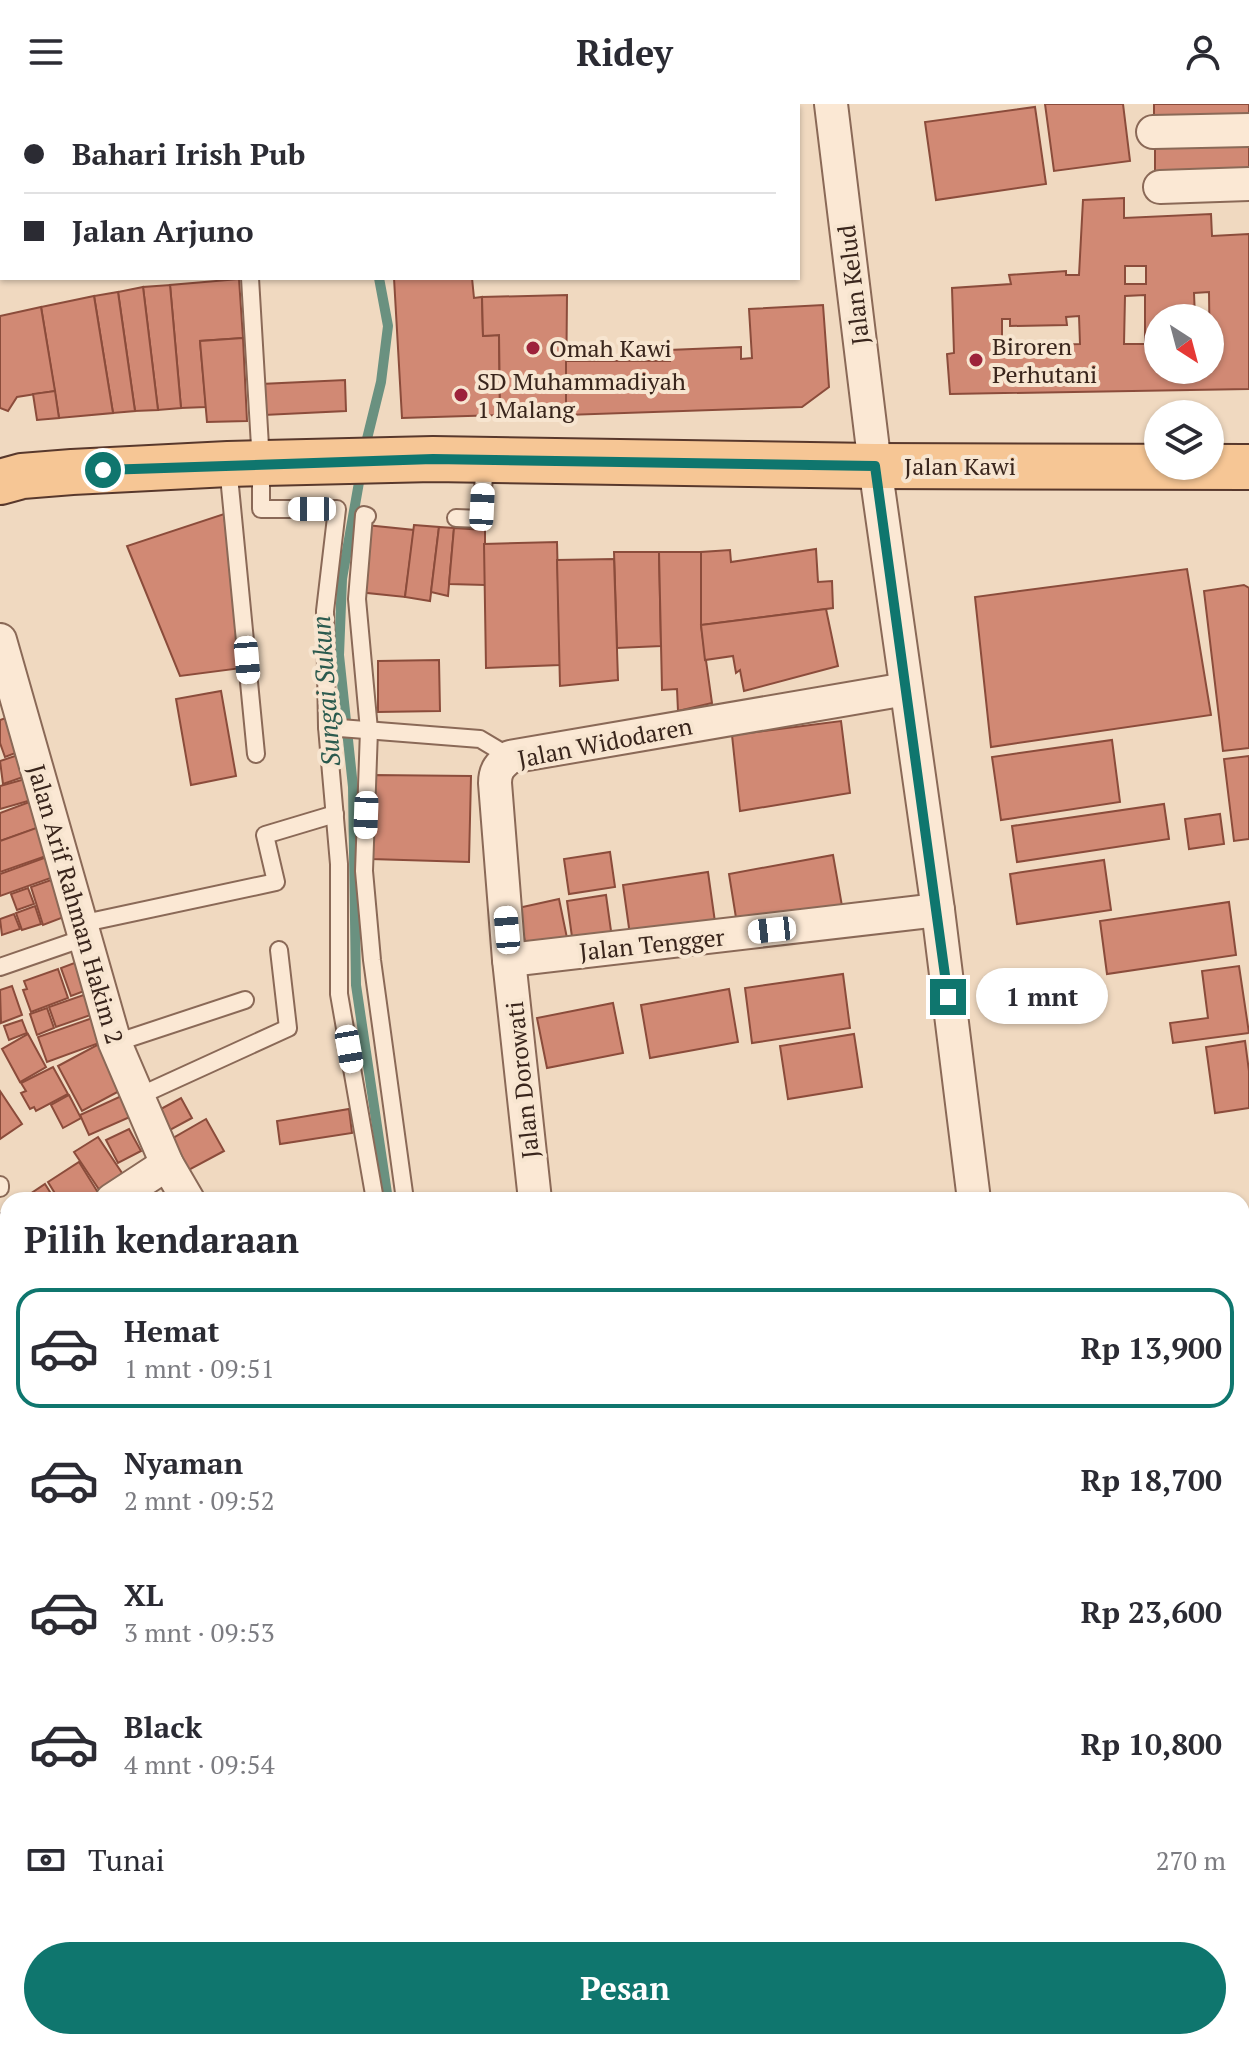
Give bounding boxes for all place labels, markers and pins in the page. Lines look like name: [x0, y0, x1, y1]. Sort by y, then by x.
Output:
place label: Biroren Perhutani: [992, 330, 1097, 390]
place label: Omah Kawi: [549, 332, 672, 364]
marker: Omah Kawi: [524, 339, 542, 357]
marker: Biroren Perhutani: [967, 351, 985, 369]
place label: SD Muhammadiyah 1 Malang: [477, 365, 686, 425]
marker: SD Muhammadiyah 1 Malang: [452, 386, 470, 404]

